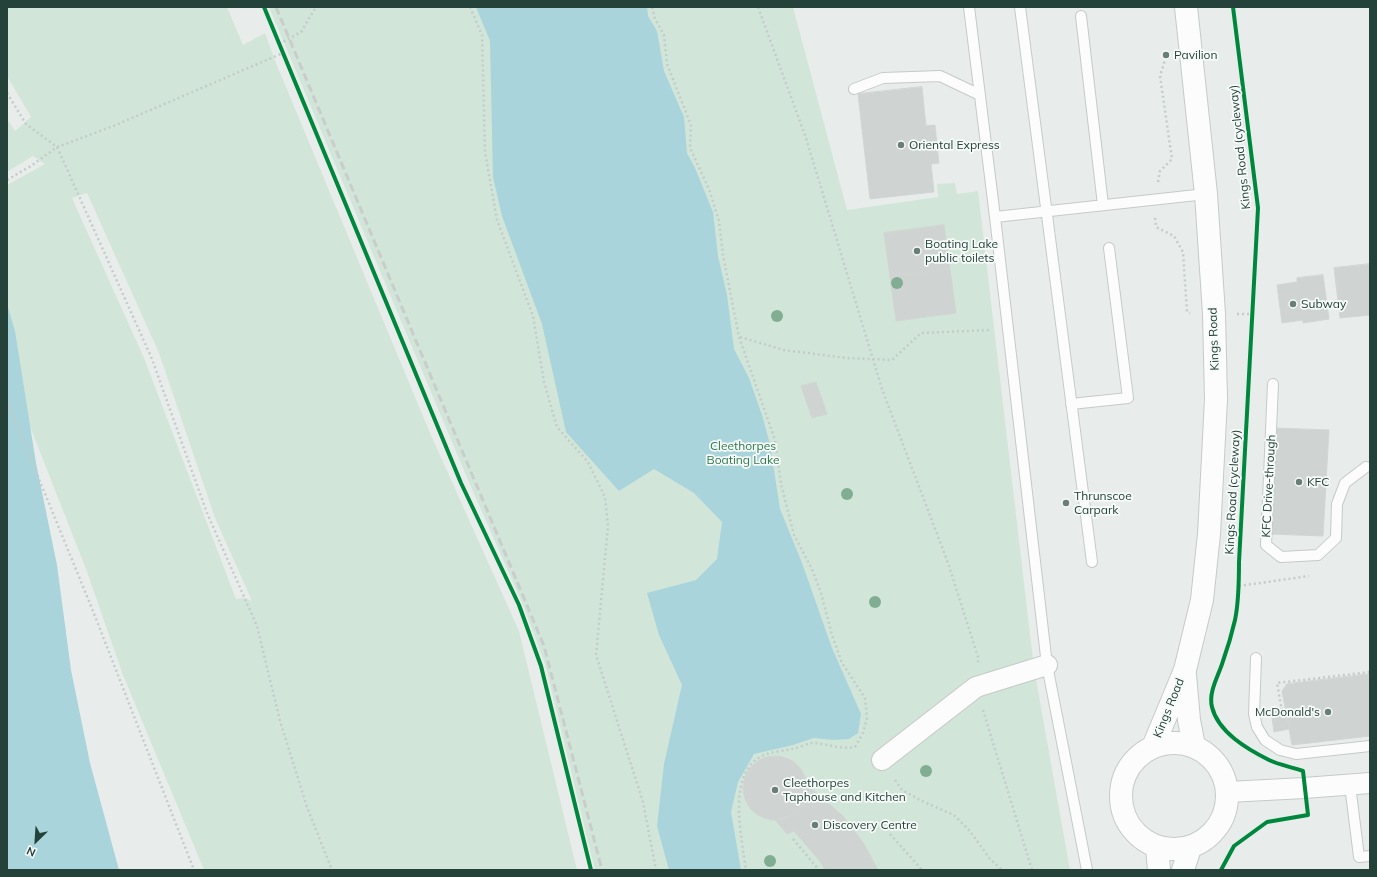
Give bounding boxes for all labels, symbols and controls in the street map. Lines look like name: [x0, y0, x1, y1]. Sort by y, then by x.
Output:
place label: Pavilion: [1174, 48, 1217, 62]
marker: Pavilion: [1161, 50, 1171, 60]
street label: Kings Road (cycleway): [1226, 84, 1254, 210]
place label: Oriental Express: [909, 138, 1000, 152]
marker: Oriental Express: [896, 140, 906, 150]
place label: Boating Lake public toilets: [925, 237, 998, 265]
marker: Boating Lake public toilets: [912, 246, 922, 256]
place label: Subway: [1301, 297, 1346, 311]
marker: Subway: [1288, 299, 1298, 309]
street label: Kings Road: [1206, 307, 1222, 371]
street label: Kings Road (cycleway): [1223, 429, 1243, 555]
street label: KFC Drive-through: [1259, 434, 1279, 538]
park label: Cleethorpes Boating Lake: [707, 439, 779, 467]
place label: KFC: [1307, 475, 1329, 489]
marker: KFC: [1294, 477, 1304, 487]
place label: Thrunscoe Carpark: [1074, 489, 1132, 517]
marker: Thrunscoe Carpark: [1061, 498, 1071, 508]
street label: Kings Road: [1150, 676, 1188, 740]
place label: McDonald's: [1255, 705, 1320, 719]
marker: McDonald's: [1323, 707, 1333, 717]
place label: Cleethorpes Taphouse and Kitchen: [783, 776, 906, 804]
marker: Cleethorpes Taphouse and Kitchen: [770, 785, 780, 795]
place label: Discovery Centre: [823, 818, 917, 832]
marker: Discovery Centre: [810, 820, 820, 830]
north arrow: [16, 821, 56, 861]
text: N: [24, 844, 38, 860]

